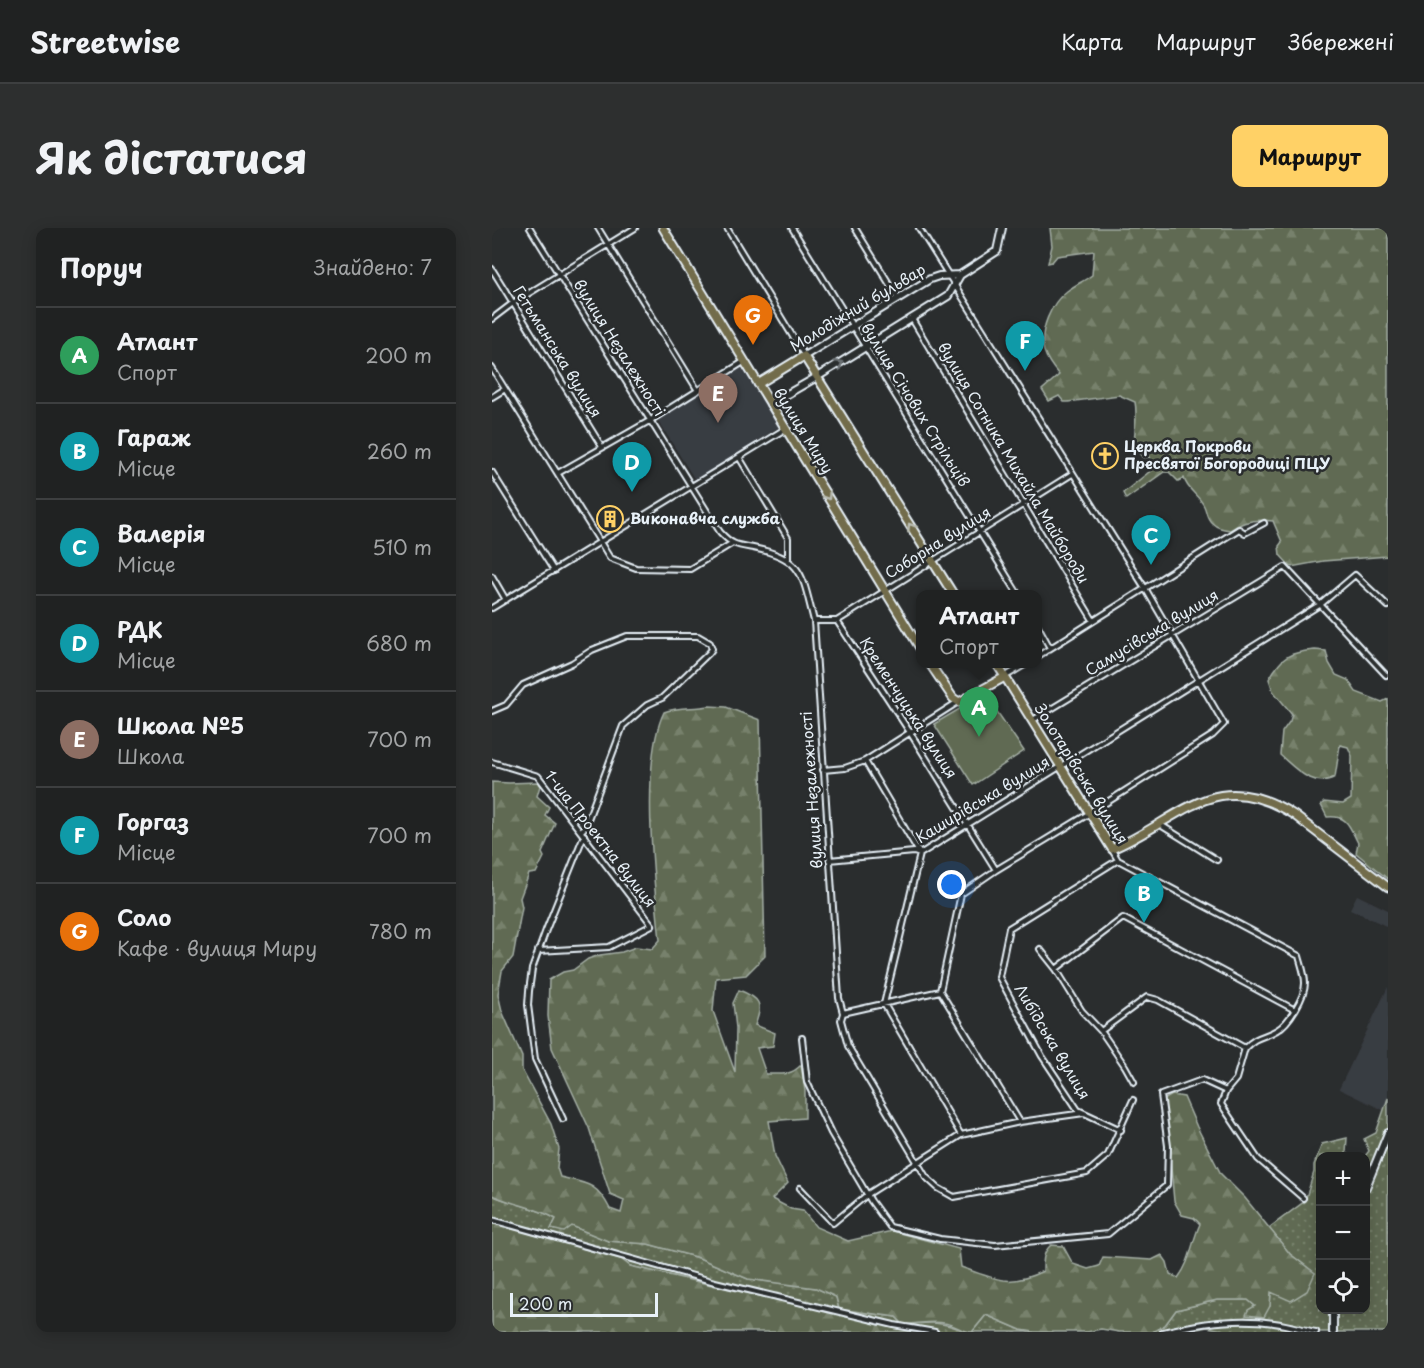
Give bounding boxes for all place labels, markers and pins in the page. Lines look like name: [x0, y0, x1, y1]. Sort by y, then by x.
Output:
pin: G: [734, 296, 772, 345]
pin: F: [1006, 322, 1044, 371]
pin: E: [698, 374, 738, 423]
place label: Церква Покрови Пресвятої Богородиці ПЦУ: [1124, 434, 1330, 474]
church icon: Церква Покрови Пресвятої Богородиці ПЦУ: [1090, 441, 1120, 471]
pin: D: [612, 442, 652, 492]
building icon: Виконавча служба: [595, 504, 625, 534]
place label: Виконавча служба: [630, 506, 781, 529]
pin: C: [1132, 516, 1170, 565]
pin: A: [960, 688, 998, 737]
pin: B: [1124, 874, 1164, 923]

